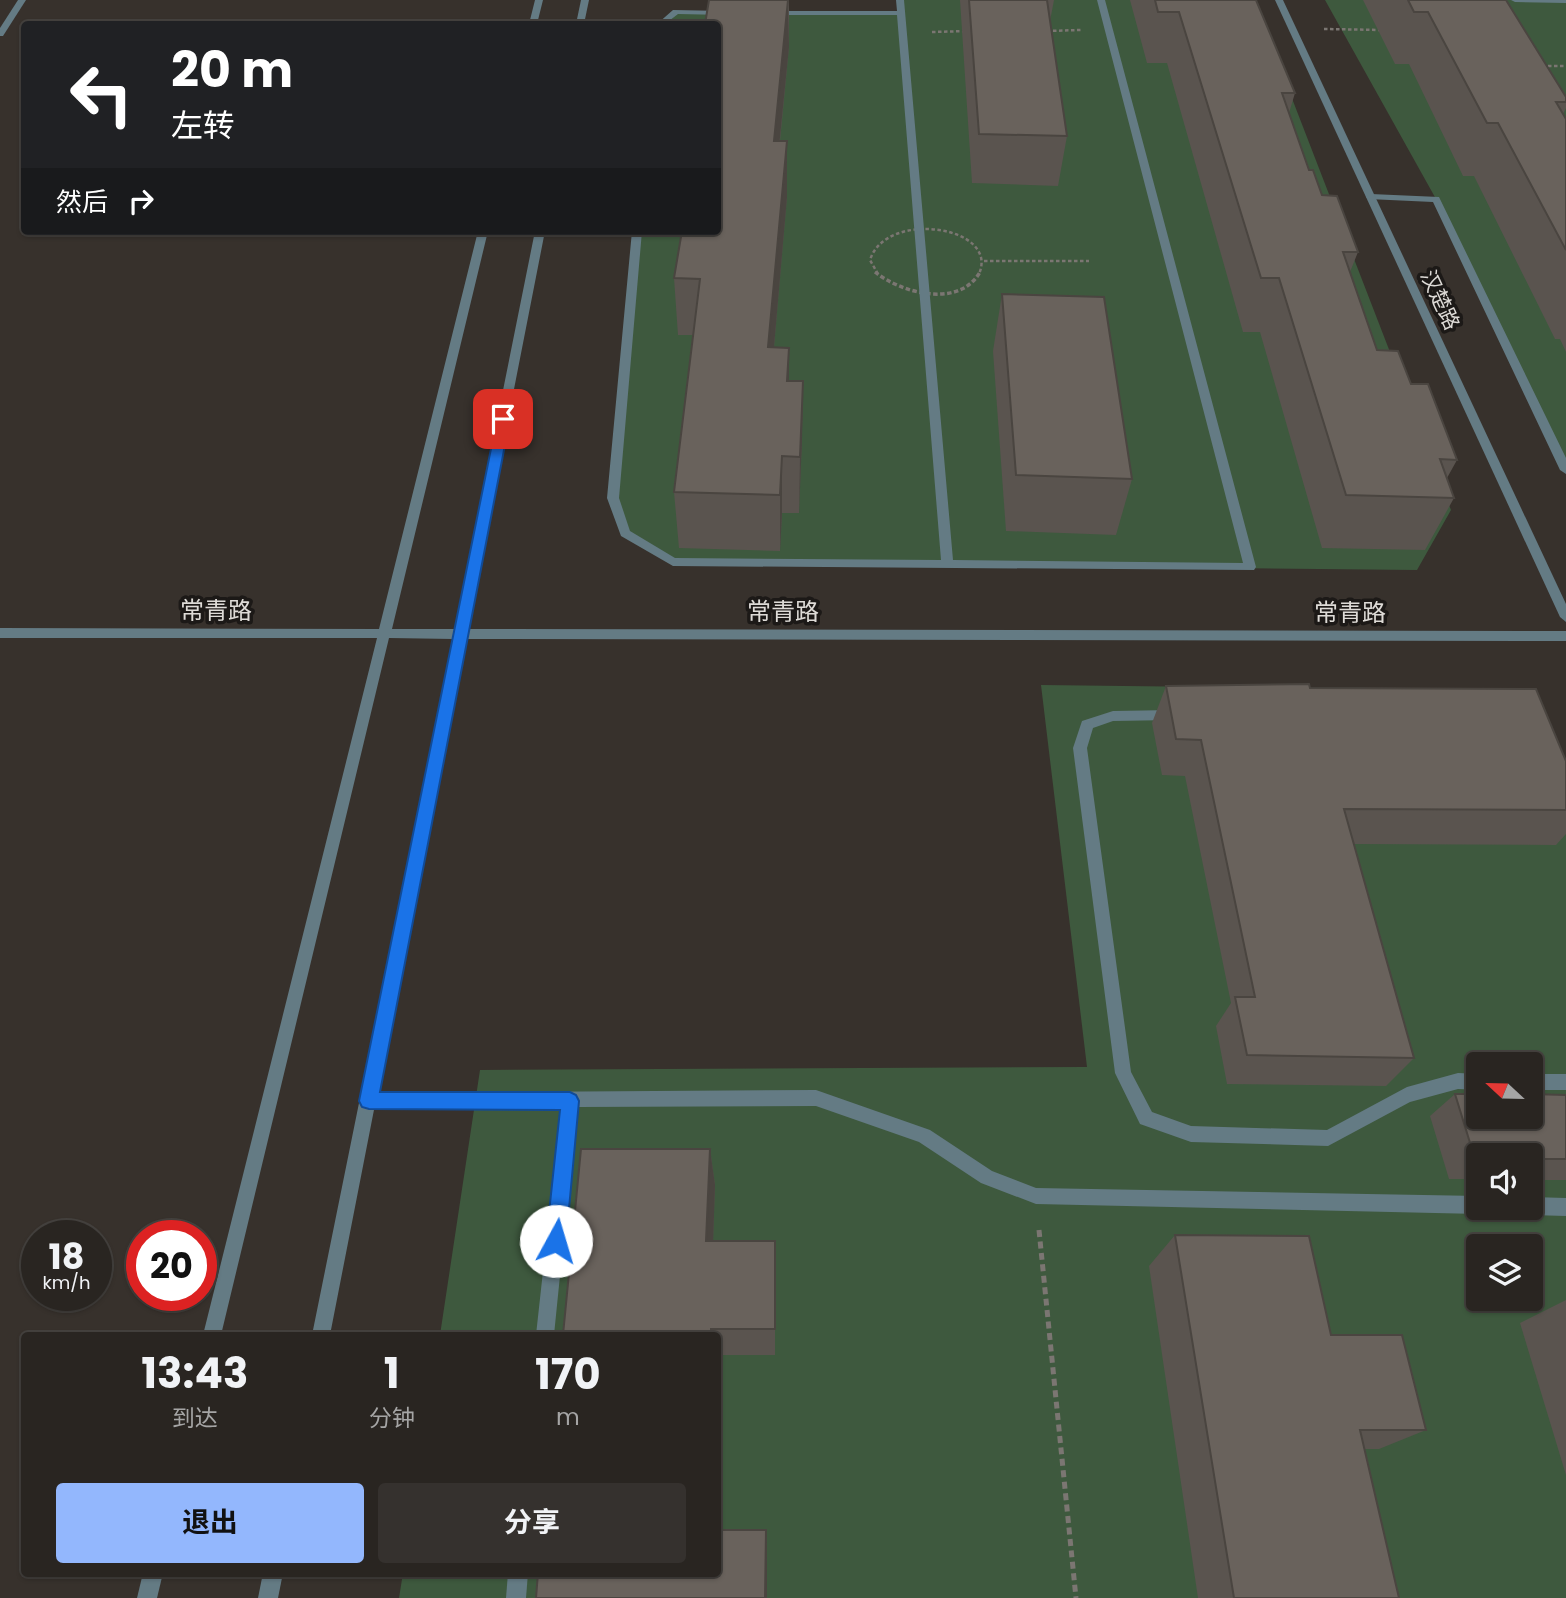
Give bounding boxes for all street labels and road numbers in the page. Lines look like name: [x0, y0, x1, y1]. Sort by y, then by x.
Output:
street label: 汉楚路: [1414, 265, 1467, 334]
street label: 常青路: [180, 594, 252, 627]
street label: 常青路: [747, 595, 819, 628]
street label: 常青路: [1314, 596, 1386, 629]

